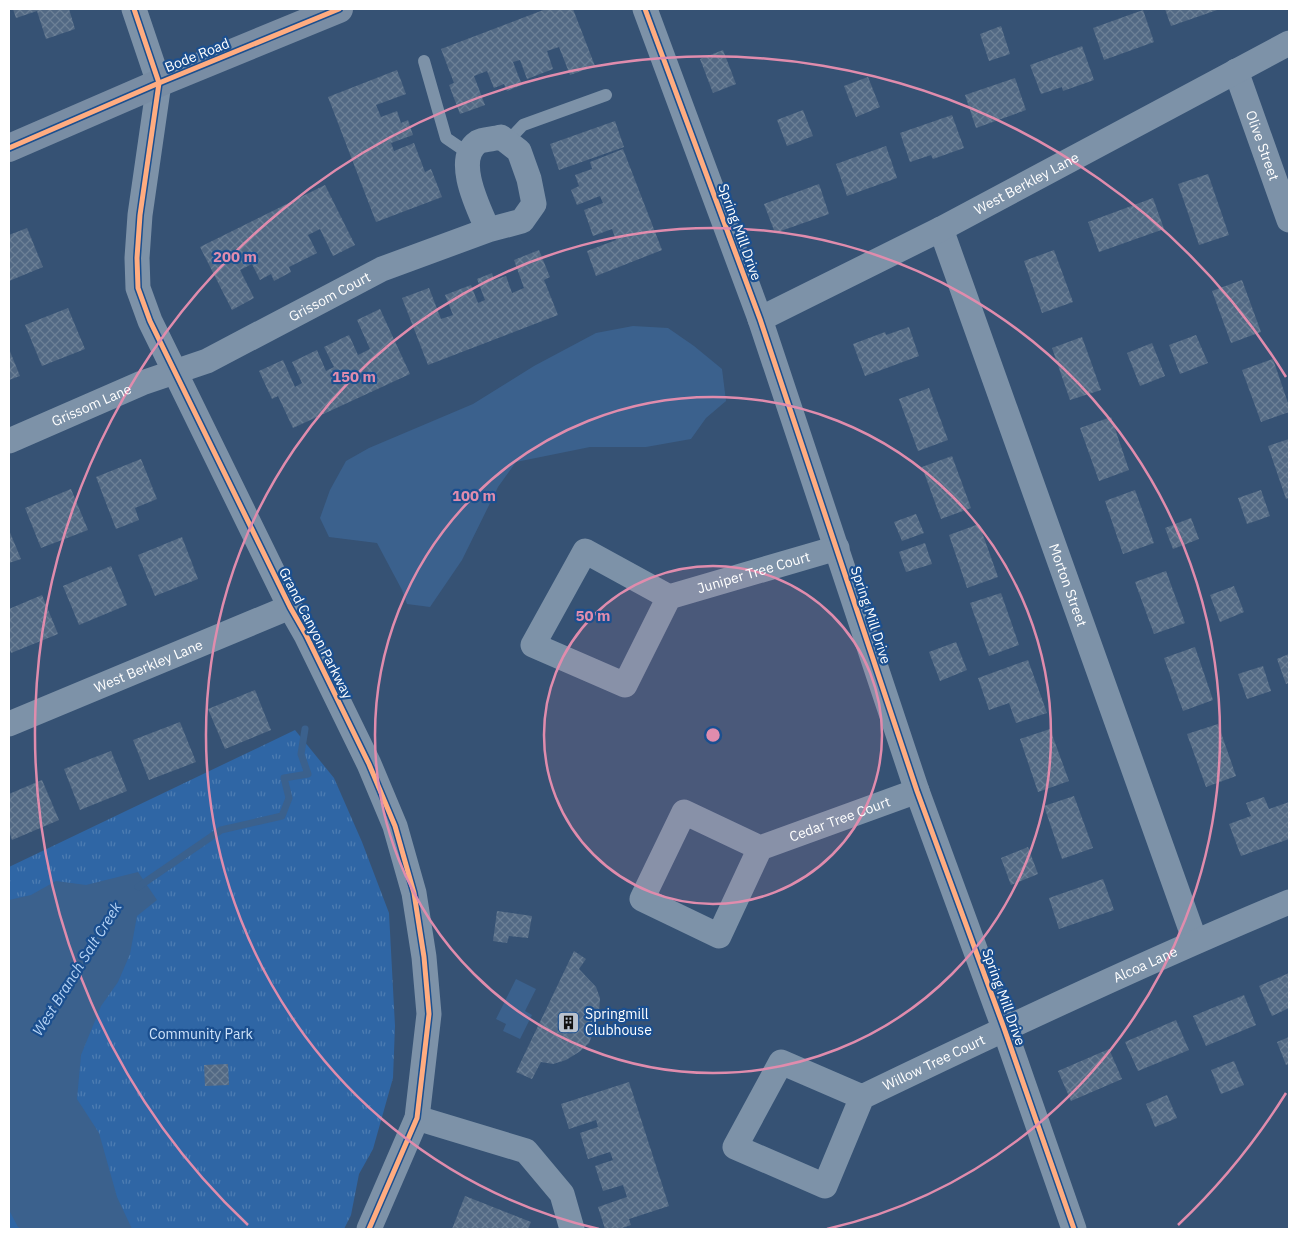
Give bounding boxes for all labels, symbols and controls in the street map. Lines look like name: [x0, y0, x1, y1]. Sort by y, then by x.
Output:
street label: Bode Road: [162, 34, 232, 76]
street label: Olive Street: [1242, 108, 1283, 183]
street label: West Berkley Lane: [971, 148, 1082, 219]
street label: Spring Mill Drive: [714, 181, 766, 283]
text: 200 m: [213, 247, 257, 266]
street label: Grissom Court: [285, 268, 373, 326]
text: 150 m: [332, 367, 376, 386]
street label: Grissom Lane: [49, 380, 135, 430]
text: 100 m: [452, 486, 496, 505]
street label: Morton Street: [1045, 541, 1091, 629]
street label: Juniper Tree Court: [695, 547, 812, 597]
street label: Grand Canyon Parkway: [275, 564, 357, 702]
street label: Spring Mill Drive: [847, 564, 895, 666]
text: 50 m: [576, 606, 610, 625]
street label: West Berkley Lane: [91, 635, 206, 697]
centre of rings: [704, 726, 722, 744]
street label: Cedar Tree Court: [787, 792, 893, 846]
water label: West Branch Salt Creek: [28, 898, 126, 1039]
street label: Alcoa Lane: [1110, 942, 1180, 987]
street label: Spring Mill Drive: [978, 946, 1030, 1048]
place label: Springmill Clubhouse: [585, 1005, 652, 1039]
building icon: Springmill Clubhouse: [557, 1010, 581, 1034]
park label: Community Park: [149, 1025, 254, 1043]
street label: Willow Tree Court: [880, 1031, 988, 1095]

